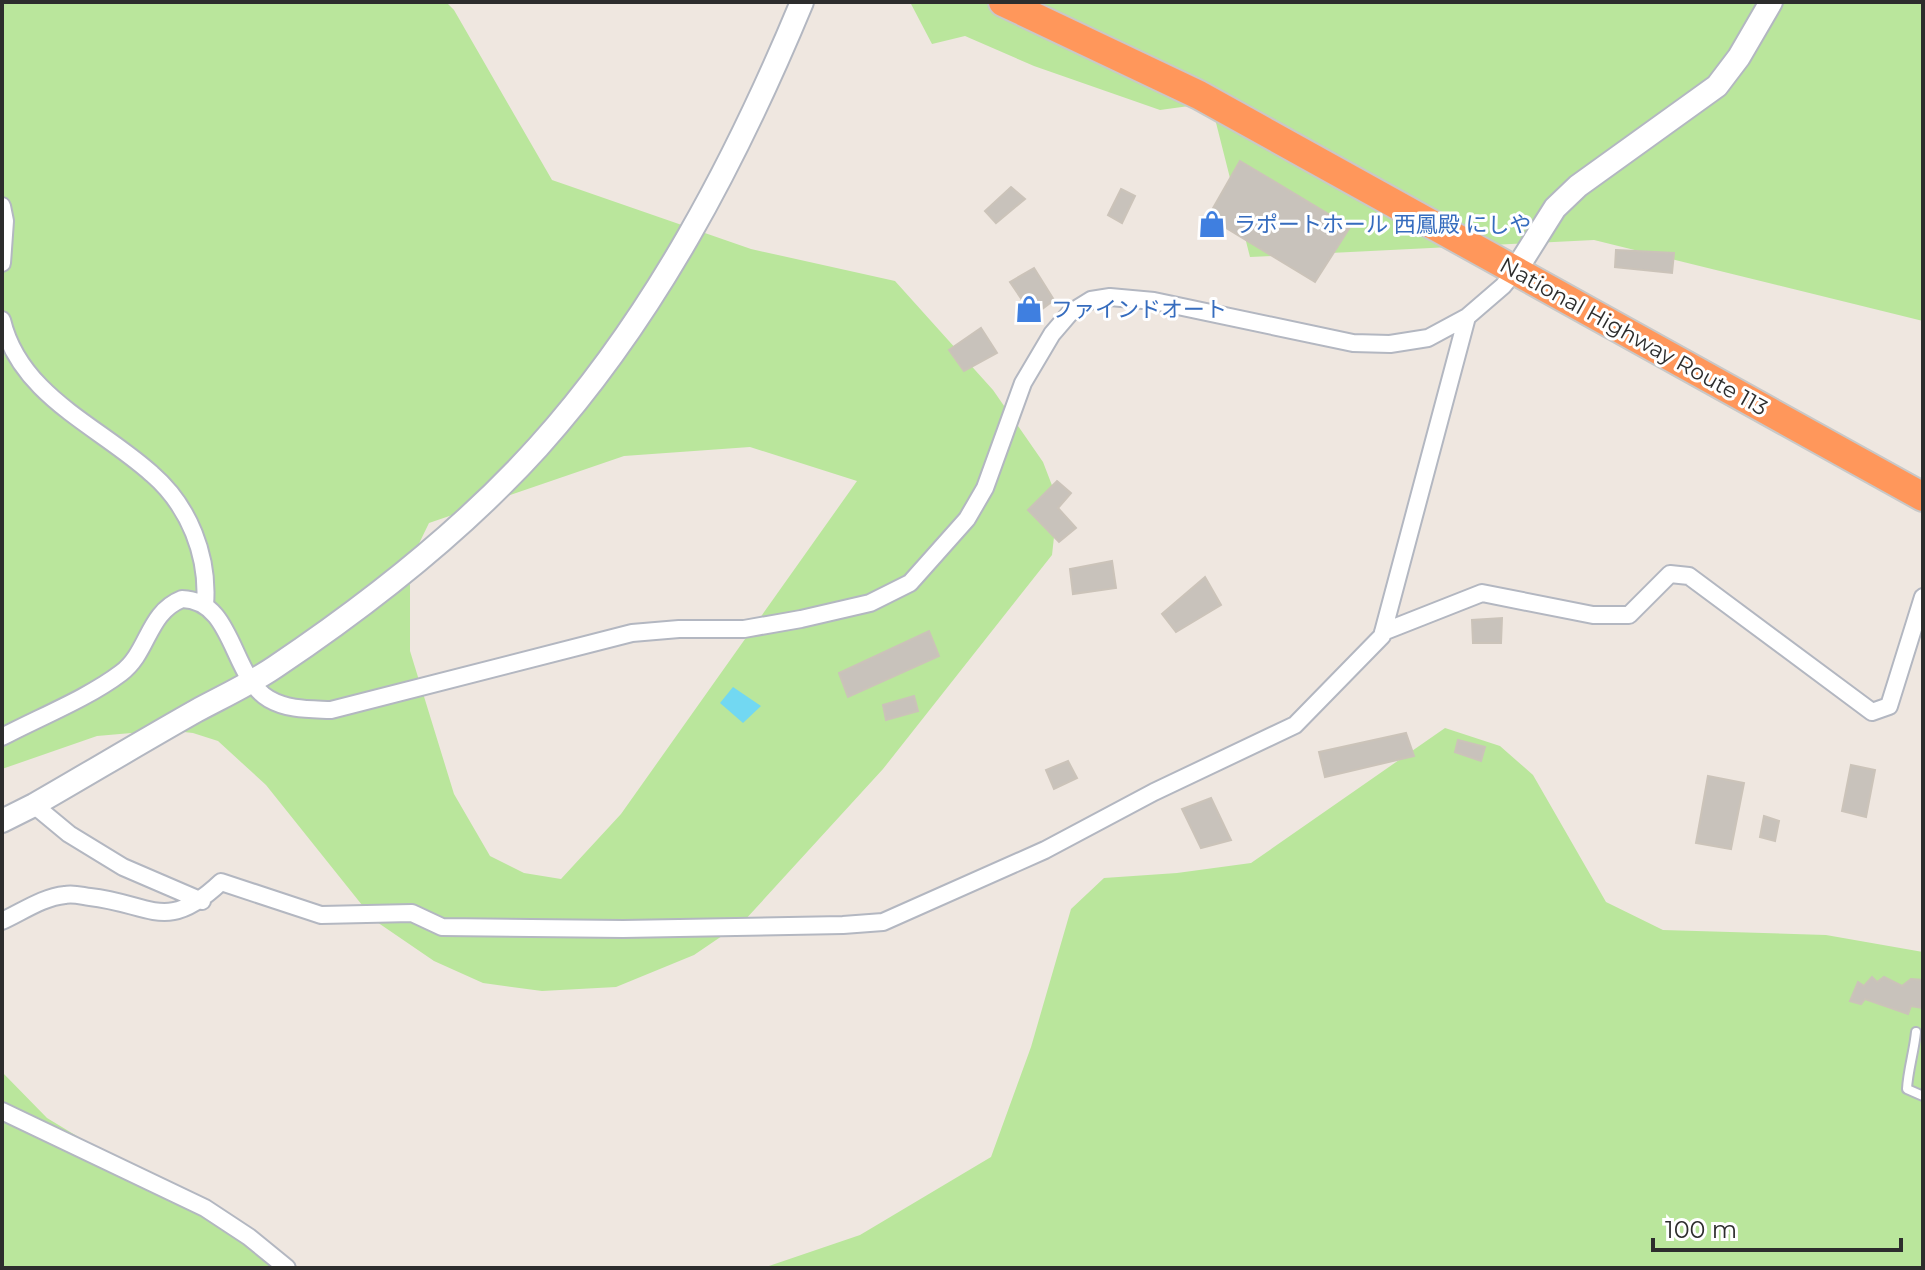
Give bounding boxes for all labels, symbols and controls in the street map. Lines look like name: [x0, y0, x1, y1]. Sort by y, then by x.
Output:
shop icon: ラポートホール 西鳳殿 にしや: [1197, 209, 1227, 239]
place label: ラポートホール 西鳳殿 にしや: [1234, 211, 1531, 238]
street label: National Highway Route 113: [1495, 251, 1772, 421]
shop icon: ファインドオート: [1014, 294, 1044, 324]
place label: ファインドオート: [1051, 296, 1227, 323]
scale bar: [1653, 1202, 1901, 1252]
text: 100 m: [1665, 1215, 1737, 1244]

